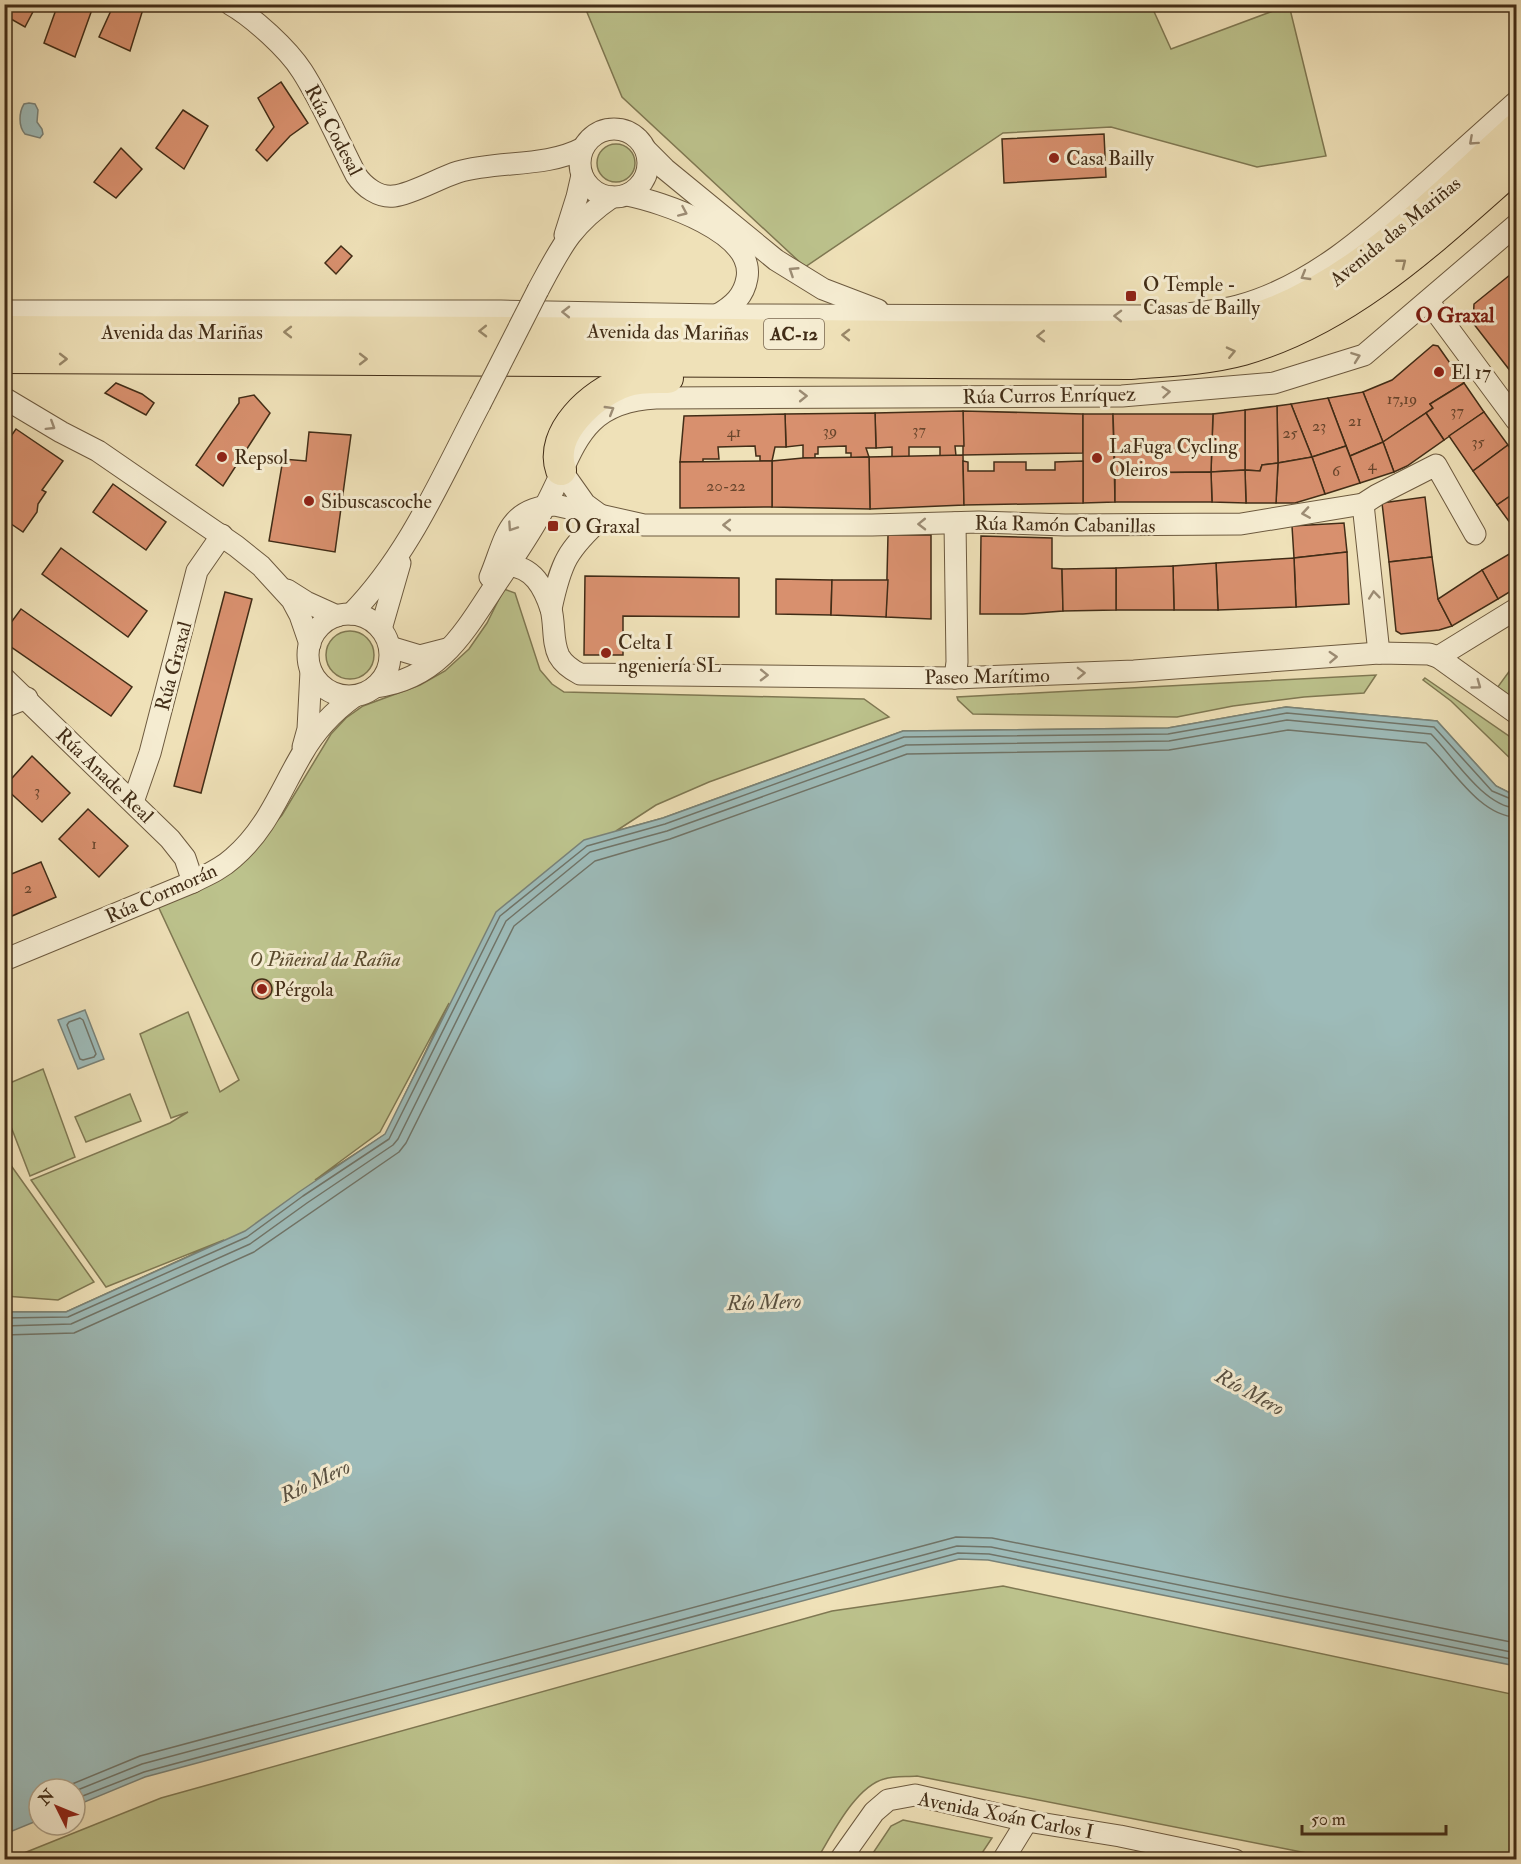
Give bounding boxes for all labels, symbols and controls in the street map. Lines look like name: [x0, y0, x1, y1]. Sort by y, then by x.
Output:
street label: Rúa Codesal: [299, 80, 368, 180]
one-way arrow: [1469, 134, 1480, 145]
place label: Casa Bailly: [1066, 146, 1155, 171]
marker: Casa Bailly: [1047, 151, 1061, 165]
street label: Avenida das Mariñas: [1324, 171, 1466, 293]
one-way arrow: [677, 205, 688, 217]
one-way arrow: [1396, 259, 1407, 270]
one-way arrow: [789, 267, 799, 279]
one-way arrow: [1301, 269, 1311, 280]
place label: O Temple - Casas de Bailly: [1143, 272, 1261, 320]
marker: O Temple - Casas de Bailly: [1124, 289, 1138, 303]
district label: O Graxal: [1416, 302, 1495, 329]
one-way arrow: [561, 306, 570, 319]
one-way arrow: [1113, 310, 1122, 322]
street label: Avenida das Mariñas: [586, 319, 749, 346]
road number: AC-12: [764, 319, 824, 349]
street label: Avenida das Mariñas: [100, 320, 263, 345]
one-way arrow: [479, 325, 488, 338]
one-way arrow: [284, 326, 293, 338]
one-way arrow: [842, 329, 851, 341]
one-way arrow: [1037, 330, 1046, 342]
one-way arrow: [1226, 346, 1236, 359]
one-way arrow: [1350, 351, 1361, 364]
one-way arrow: [58, 353, 67, 365]
one-way arrow: [358, 353, 367, 365]
place label: El 17: [1451, 360, 1491, 385]
marker: El 17: [1432, 365, 1446, 379]
street label: Rúa Curros Enríquez: [962, 381, 1136, 410]
one-way arrow: [1161, 386, 1170, 399]
house number: 17,19: [1387, 389, 1417, 409]
one-way arrow: [798, 390, 807, 403]
house number: 37: [1450, 401, 1464, 421]
one-way arrow: [604, 405, 614, 417]
house number: 21: [1348, 411, 1362, 431]
house number: 23: [1312, 416, 1326, 436]
one-way arrow: [45, 418, 55, 430]
house number: 37: [912, 420, 926, 440]
house number: 39: [823, 421, 837, 441]
house number: 41: [727, 422, 741, 442]
house number: 25: [1282, 423, 1298, 443]
house number: 35: [1471, 432, 1485, 452]
place label: LaFuga Cycling Oleiros: [1109, 434, 1239, 482]
place label: Repsol: [234, 445, 288, 471]
marker: Repsol: [215, 450, 229, 464]
marker: LaFuga Cycling Oleiros: [1090, 451, 1104, 465]
house number: 4: [1368, 455, 1378, 475]
house number: 6: [1332, 461, 1341, 481]
house number: 20-22: [706, 476, 746, 496]
place label: Sibuscascoche: [321, 489, 432, 514]
marker: Sibuscascoche: [302, 494, 316, 508]
one-way arrow: [1301, 507, 1310, 519]
street label: Rúa Ramón Cabanillas: [974, 510, 1156, 539]
place label: O Graxal: [565, 514, 640, 539]
one-way arrow: [918, 517, 927, 530]
marker: O Graxal: [546, 519, 560, 533]
one-way arrow: [723, 519, 732, 531]
one-way arrow: [509, 520, 520, 531]
one-way arrow: [1368, 591, 1380, 600]
street label: Rúa Graxal: [150, 619, 197, 714]
place label: Celta I ngeniería SL: [618, 630, 722, 678]
marker: Celta I ngeniería SL: [599, 646, 613, 660]
one-way arrow: [1328, 650, 1337, 663]
street label: Paseo Marítimo: [924, 663, 1050, 690]
one-way arrow: [1076, 667, 1085, 680]
one-way arrow: [759, 669, 768, 681]
one-way arrow: [1471, 678, 1482, 689]
street label: Rúa Anade Real: [50, 722, 159, 828]
house number: 3: [34, 781, 40, 801]
house number: 1: [91, 834, 97, 854]
street label: Rúa Cormorán: [101, 858, 221, 929]
house number: 2: [24, 878, 32, 898]
park label: O Piñeiral da Raíña: [249, 947, 401, 972]
place label: Pérgola: [274, 977, 334, 1002]
marker: Pérgola: [255, 982, 269, 996]
water label: Río Mero: [725, 1288, 802, 1317]
water label: Río Mero: [1210, 1362, 1289, 1422]
water label: Río Mero: [275, 1453, 355, 1510]
north arrow: [27, 1777, 87, 1837]
text: N: [34, 1785, 59, 1810]
street label: Avenida Xoán Carlos I: [915, 1786, 1096, 1845]
scale bar: [1302, 1798, 1446, 1836]
text: 50 m: [1311, 1808, 1346, 1831]

